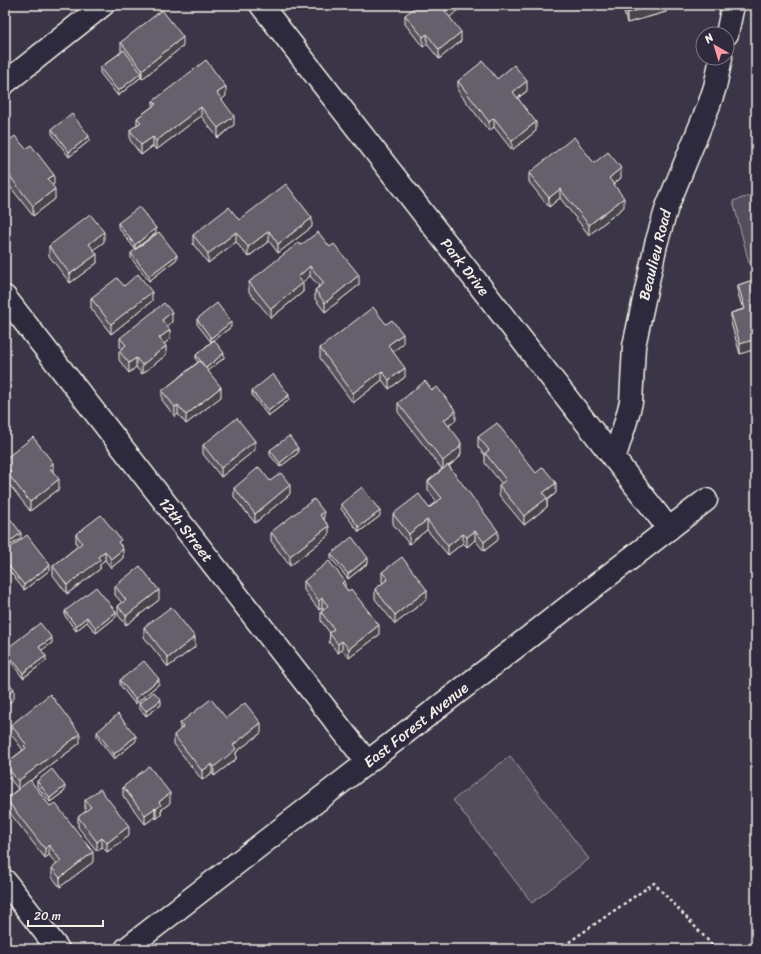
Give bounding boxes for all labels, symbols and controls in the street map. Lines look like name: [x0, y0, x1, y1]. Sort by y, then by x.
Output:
north arrow: [695, 26, 735, 66]
text: N: [700, 28, 718, 49]
street label: Beaulieu Road: [631, 206, 679, 303]
street label: Park Drive: [434, 232, 496, 302]
street label: 12th Street: [152, 492, 220, 569]
street label: East Forest Avenue: [358, 675, 474, 775]
scale bar: [28, 902, 103, 928]
text: 20 m: [34, 905, 61, 927]

